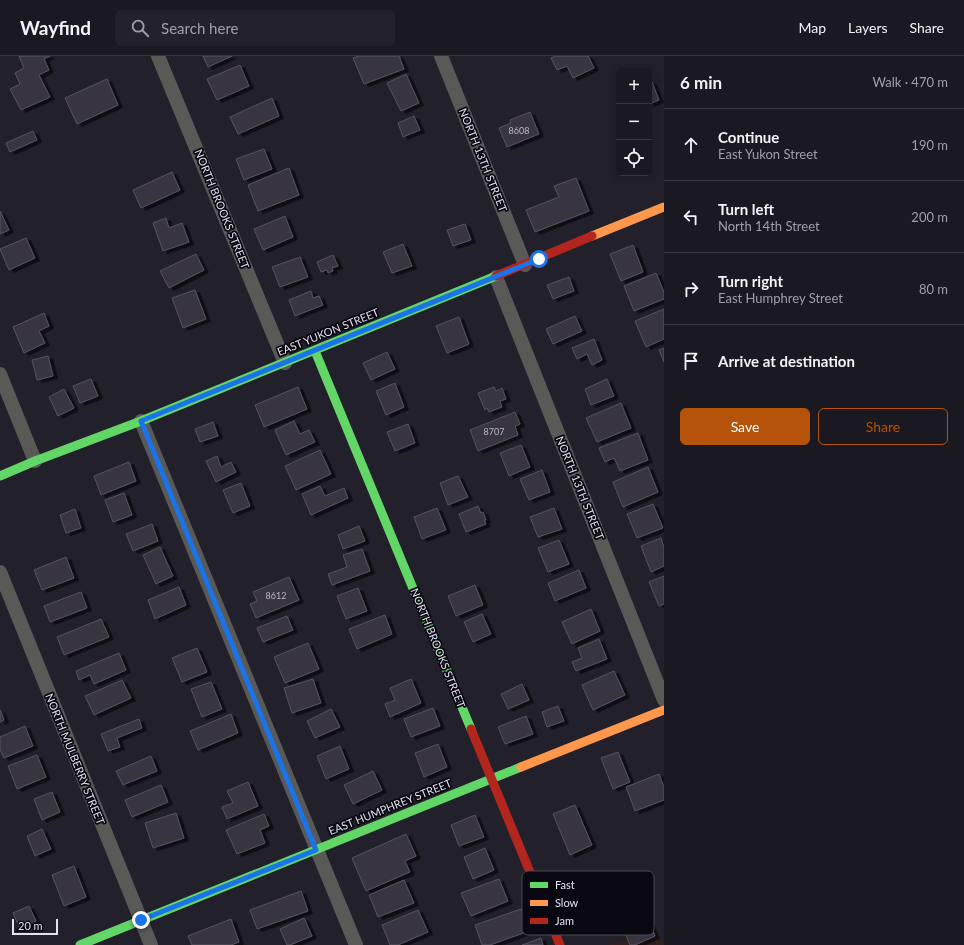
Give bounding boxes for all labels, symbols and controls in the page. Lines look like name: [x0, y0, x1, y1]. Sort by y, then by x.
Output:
search box: [115, 10, 395, 46]
text: Wayfind: [20, 16, 91, 39]
icon: search: [129, 17, 151, 39]
text: Search here: [161, 19, 238, 37]
text: Map: [798, 19, 826, 36]
text: Layers: [848, 19, 888, 36]
text: Share: [910, 19, 944, 36]
map controls: [616, 68, 652, 176]
button: +: [616, 68, 652, 104]
text: 6 min: [680, 72, 722, 93]
text: Walk · 470 m: [872, 74, 948, 90]
button: −: [616, 104, 652, 140]
street label: NORTH 13TH STREET: [457, 106, 510, 214]
house number: 8608: [509, 125, 529, 136]
text: Continue: [718, 128, 779, 146]
icon: ahead: [680, 134, 702, 156]
text: 190 m: [911, 137, 948, 153]
button: locate: [616, 140, 652, 176]
text: East Yukon Street: [718, 146, 818, 162]
street label: NORTH BROOKS STREET: [193, 147, 253, 271]
text: Turn left: [718, 200, 774, 218]
icon: left: [680, 206, 702, 228]
text: 200 m: [911, 209, 948, 225]
text: North 14th Street: [718, 218, 820, 234]
route start: [530, 250, 548, 268]
text: Turn right: [718, 272, 783, 290]
icon: right: [680, 278, 702, 300]
text: 80 m: [919, 281, 948, 297]
text: East Humphrey Street: [718, 290, 843, 306]
street label: EAST YUKON STREET: [275, 305, 381, 358]
icon: arrive: [680, 350, 702, 372]
text: Arrive at destination: [718, 352, 855, 370]
button: Save: [680, 408, 810, 445]
button: Share: [818, 408, 948, 445]
house number: 8707: [484, 426, 504, 437]
street label: NORTH 13TH STREET: [554, 434, 607, 542]
street label: NORTH BROOKS STREET: [409, 586, 469, 710]
house number: 8612: [266, 590, 286, 601]
street label: NORTH MULBERRY STREET: [43, 691, 108, 827]
street label: EAST HUMPHREY STREET: [326, 776, 454, 837]
legend: [522, 871, 654, 935]
text: Fast: [555, 878, 575, 891]
text: Slow: [555, 896, 579, 909]
route end: [132, 911, 150, 929]
text: Jam: [555, 914, 574, 927]
scale bar: [12, 917, 58, 936]
text: 20 m: [18, 919, 43, 932]

